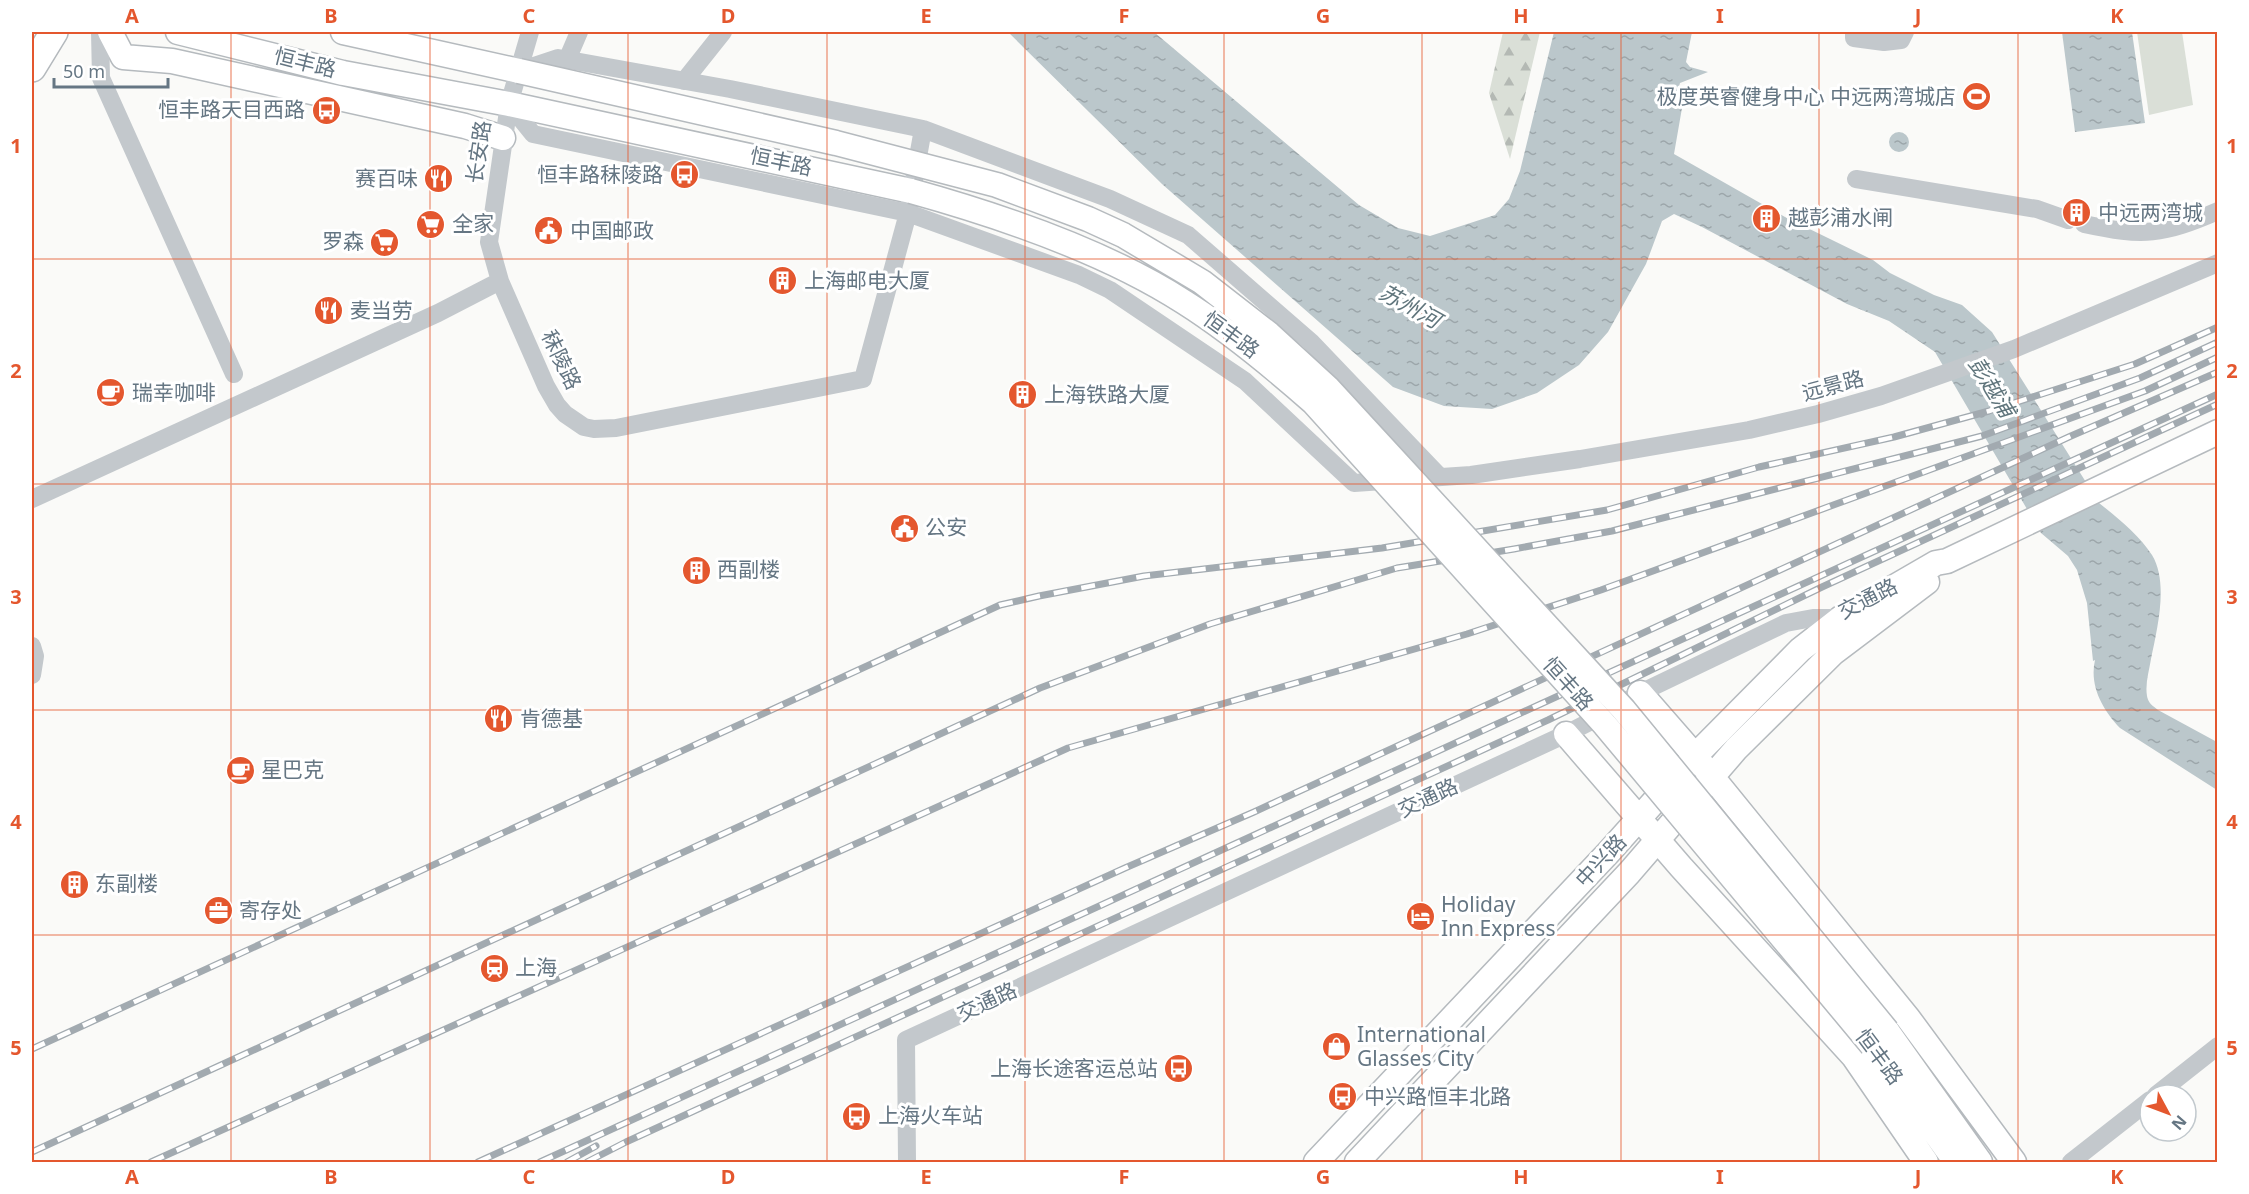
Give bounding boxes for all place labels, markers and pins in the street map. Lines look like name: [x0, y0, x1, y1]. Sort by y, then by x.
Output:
sports icon: 极度英睿健身中心 中远两湾城店: [1961, 81, 1993, 113]
place label: 极度英睿健身中心 中远两湾城店: [1657, 82, 1956, 110]
bus stop icon: 恒丰路天目西路: [310, 94, 342, 126]
place label: 恒丰路天目西路: [158, 95, 305, 123]
bus stop icon: 恒丰路秣陵路: [668, 159, 700, 191]
place label: 恒丰路秣陵路: [537, 160, 663, 188]
restaurant icon: 赛百味: [423, 163, 455, 195]
place label: 赛百味: [355, 164, 418, 192]
building icon: 中远两湾城: [2061, 197, 2093, 229]
place label: 中远两湾城: [2098, 198, 2203, 226]
building icon: 越彭浦水闸: [1751, 202, 1783, 234]
place label: 越彭浦水闸: [1788, 203, 1893, 231]
supermarket icon: 全家: [415, 208, 447, 240]
place label: 全家: [452, 209, 494, 237]
public building icon: 中国邮政: [533, 215, 565, 247]
place label: 中国邮政: [570, 216, 654, 244]
supermarket icon: 罗森: [369, 226, 401, 258]
place label: 罗森: [322, 227, 364, 255]
building icon: 上海邮电大厦: [767, 265, 799, 297]
place label: 上海邮电大厦: [804, 266, 930, 294]
restaurant icon: 麦当劳: [313, 295, 345, 327]
place label: 麦当劳: [350, 296, 413, 324]
cafe icon: 瑞幸咖啡: [95, 377, 127, 409]
place label: 瑞幸咖啡: [132, 378, 216, 406]
building icon: 上海铁路大厦: [1007, 379, 1039, 411]
place label: 上海铁路大厦: [1044, 380, 1170, 408]
public building icon: 公安: [888, 512, 920, 544]
place label: 公安: [925, 513, 967, 541]
building icon: 西副楼: [680, 554, 712, 586]
place label: 西副楼: [717, 555, 780, 583]
restaurant icon: 肯德基: [483, 703, 515, 735]
place label: 肯德基: [520, 704, 583, 732]
cafe icon: 星巴克: [224, 754, 256, 786]
place label: 星巴克: [261, 755, 324, 783]
building icon: 东副楼: [58, 868, 90, 900]
place label: 东副楼: [95, 869, 158, 897]
place label: Holiday Inn Express: [1441, 890, 1555, 942]
office icon: 寄存处: [202, 895, 234, 927]
place label: 寄存处: [239, 896, 302, 924]
hotel icon: Holiday Inn Express: [1404, 901, 1436, 933]
station icon: 上海: [478, 952, 510, 984]
place label: 上海: [515, 953, 557, 981]
place label: International Glasses City: [1357, 1020, 1486, 1072]
shop icon: International Glasses City: [1320, 1031, 1352, 1063]
bus stop icon: 上海长途客运总站: [1163, 1053, 1195, 1085]
place label: 上海长途客运总站: [990, 1054, 1158, 1082]
bus stop icon: 中兴路恒丰北路: [1327, 1081, 1359, 1113]
place label: 中兴路恒丰北路: [1364, 1082, 1511, 1110]
bus stop icon: 上海火车站: [841, 1100, 873, 1132]
place label: 上海火车站: [878, 1101, 983, 1129]

